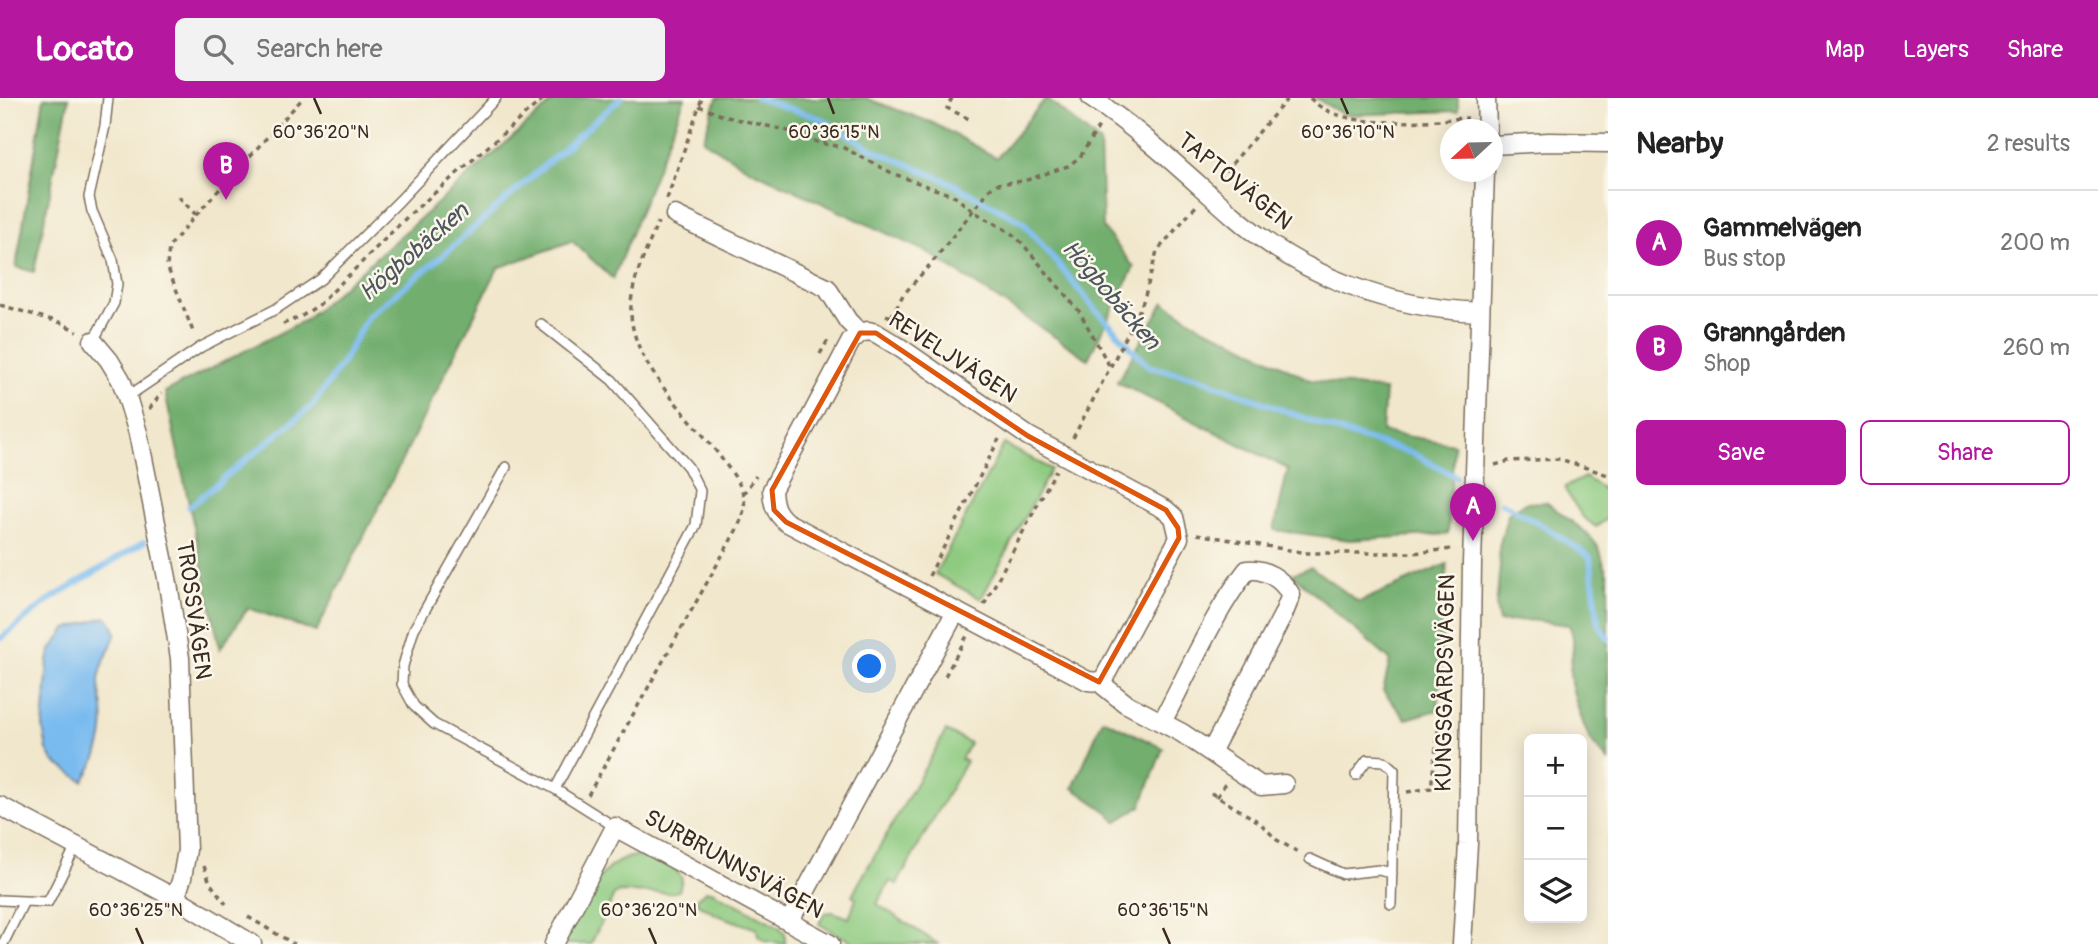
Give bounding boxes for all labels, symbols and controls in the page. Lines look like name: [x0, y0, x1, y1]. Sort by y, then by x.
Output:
search box: [175, 18, 665, 81]
text: Locato: [35, 29, 133, 70]
icon: search: [199, 30, 237, 68]
text: Search here: [255, 33, 382, 65]
text: Map: [1825, 35, 1865, 64]
text: Layers: [1903, 35, 1969, 64]
text: Share: [2007, 35, 2063, 64]
north arrow: [1440, 119, 1503, 182]
text: 60°36'20"N: [273, 121, 369, 144]
text: 60°36'15"N: [788, 121, 880, 144]
text: 60°36'10"N: [1301, 121, 1395, 144]
text: Nearby: [1636, 125, 1723, 162]
street label: TAPTOVÄGEN: [1172, 126, 1298, 236]
text: 2 results: [1987, 129, 2070, 158]
pin: B: [203, 142, 249, 200]
water label: Högbobäcken: [353, 196, 476, 307]
text: Gammelvägen: [1703, 212, 1862, 244]
text: A: [1652, 228, 1666, 257]
text: 200 m: [2000, 228, 2070, 257]
water label: Högbobäcken: [1056, 234, 1167, 357]
text: Bus stop: [1703, 244, 1786, 273]
street label: REVELJVÄGEN: [883, 305, 1023, 409]
text: Granngården: [1703, 317, 1846, 349]
text: B: [1652, 333, 1666, 362]
text: 260 m: [2003, 333, 2070, 362]
text: Shop: [1703, 349, 1751, 378]
button: Save: [1636, 420, 1846, 485]
button: Share: [1860, 420, 2070, 485]
pin: A: [1450, 483, 1496, 541]
street label: TROSSVÄGEN: [170, 539, 218, 681]
street label: KUNGSGÅRDSVÄGEN: [1428, 574, 1461, 792]
your location: [852, 649, 886, 683]
map controls: [1524, 734, 1587, 923]
button: +: [1524, 734, 1587, 797]
button: −: [1524, 797, 1587, 860]
street label: SURBRUNNSVÄGEN: [639, 803, 829, 925]
button: layers: [1524, 860, 1587, 923]
text: 60°36'25"N: [89, 899, 183, 922]
text: 60°36'20"N: [601, 899, 697, 922]
text: 60°36'15"N: [1117, 899, 1209, 922]

